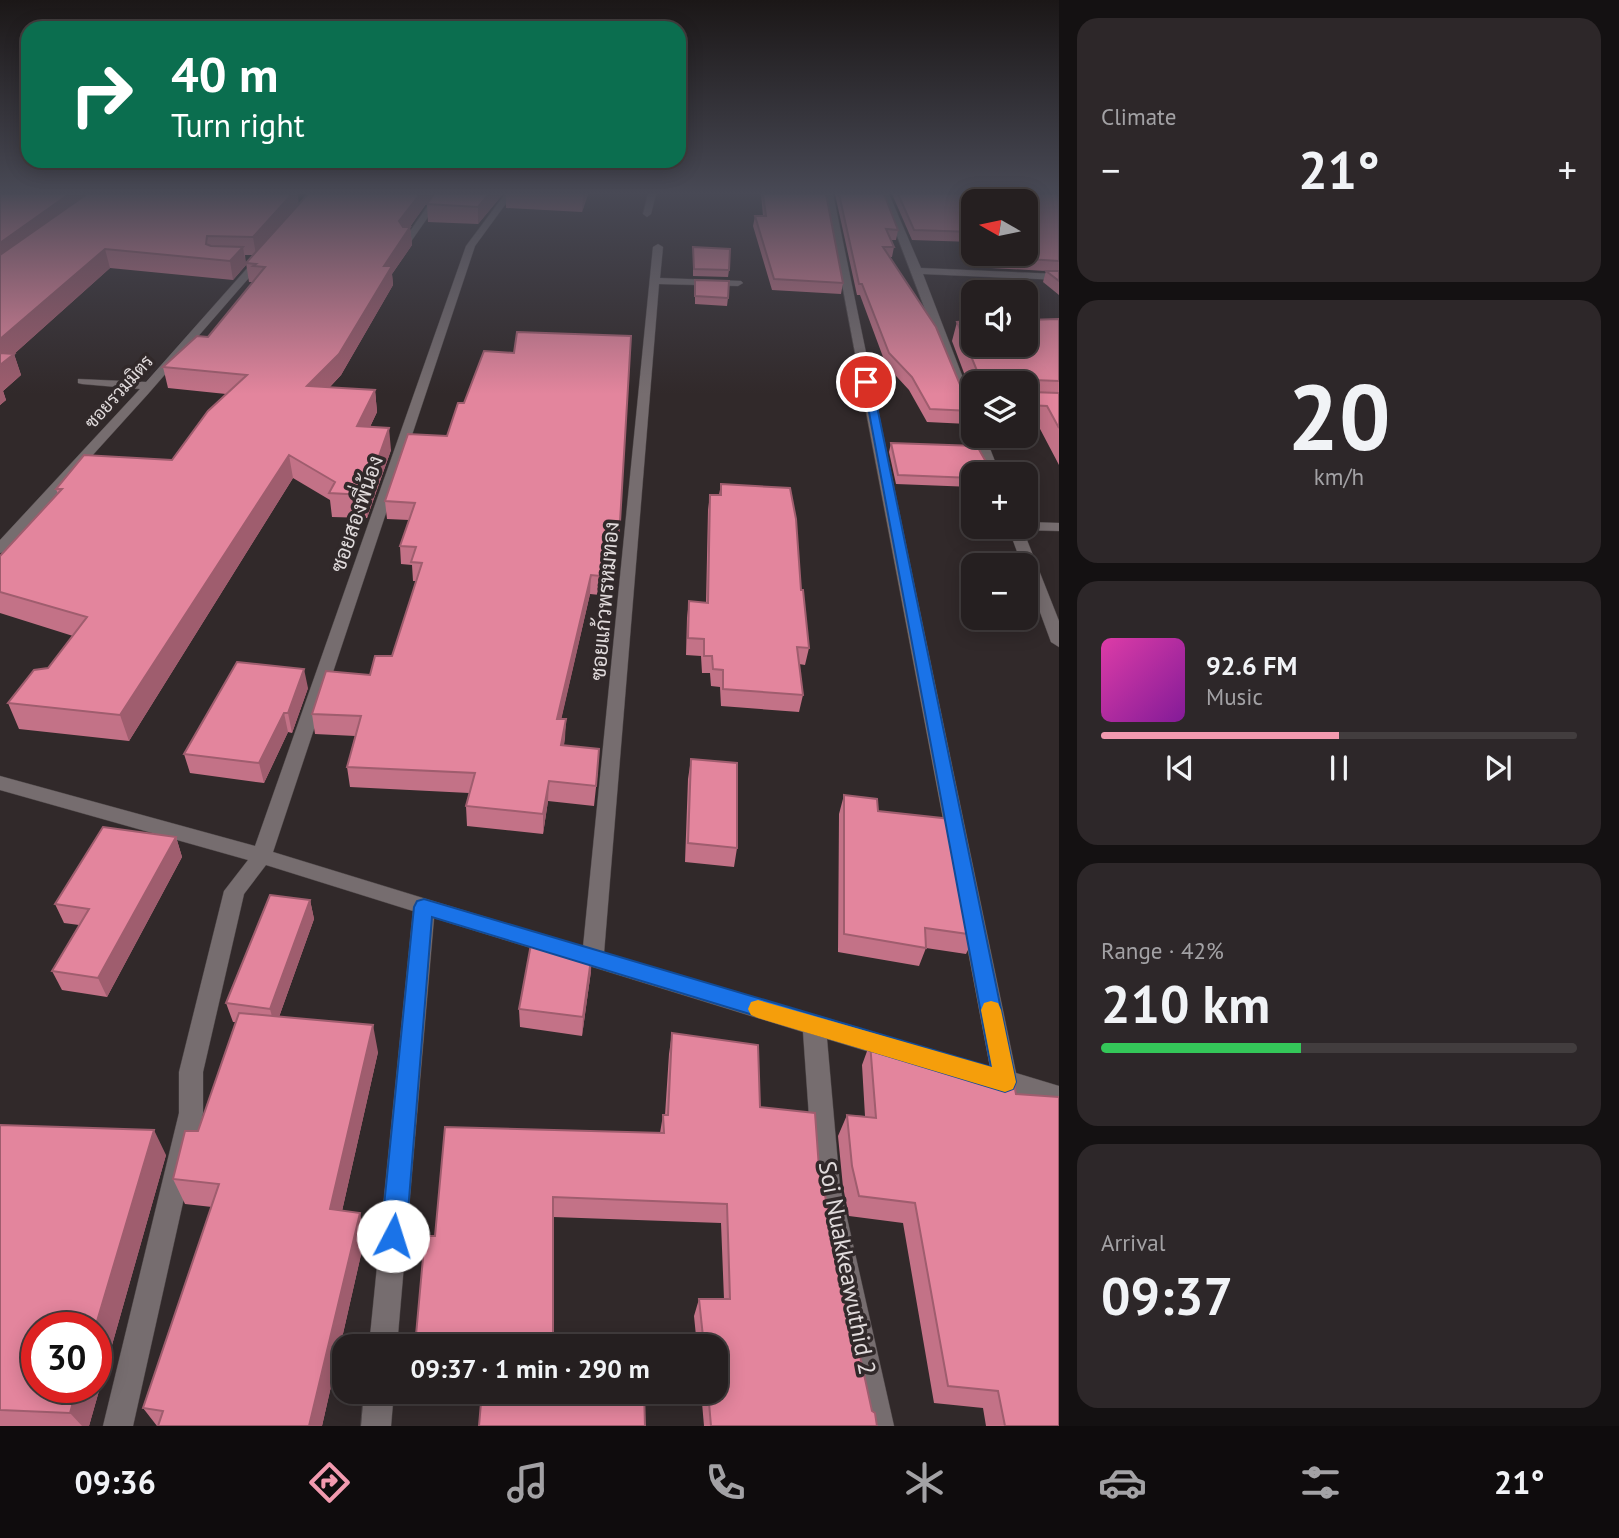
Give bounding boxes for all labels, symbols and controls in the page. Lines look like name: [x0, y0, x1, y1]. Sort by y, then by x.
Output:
text: 40 m: [171, 42, 278, 106]
icon: right: [56, 49, 147, 140]
text: Climate: [1101, 102, 1176, 131]
text: Turn right: [171, 104, 305, 146]
text: 21°: [1298, 136, 1380, 203]
text: −: [1101, 145, 1120, 194]
text: +: [1558, 145, 1577, 194]
north arrow: [961, 189, 1038, 266]
map controls: [961, 189, 1038, 630]
button: sound: [961, 280, 1038, 357]
street label: ซอยรวมมิตร: [79, 350, 158, 433]
pin: [836, 352, 896, 412]
text: 20: [1287, 357, 1391, 475]
icon: arrive: [847, 363, 885, 401]
button: layers: [961, 371, 1038, 448]
street label: ซอยสองพี่น้อง: [318, 450, 389, 576]
button: +: [961, 462, 1038, 539]
text: km/h: [1314, 462, 1364, 491]
street label: ซอยแก้วพรหมทอง: [584, 520, 625, 682]
button: −: [961, 553, 1038, 630]
text: 92.6 FM: [1206, 649, 1297, 682]
text: Music: [1206, 682, 1263, 711]
icon: previous: [1161, 749, 1199, 787]
icon: pause: [1320, 749, 1358, 787]
icon: next: [1479, 749, 1517, 787]
text: Range · 42%: [1101, 936, 1224, 965]
text: 210 km: [1101, 970, 1270, 1037]
street label: Soi Nuakkeawuthid 2: [812, 1158, 883, 1377]
position arrow: [356, 1199, 430, 1273]
text: Arrival: [1101, 1228, 1165, 1257]
text: 09:37: [1101, 1262, 1233, 1329]
speed limit sign: 30: [21, 1312, 112, 1403]
text: 09:37 · 1 min · 290 m: [410, 1352, 650, 1385]
icon: directions: [305, 1458, 354, 1507]
icon: music: [503, 1458, 552, 1507]
icon: phone: [701, 1458, 750, 1507]
icon: climate: [900, 1458, 949, 1507]
icon: car: [1098, 1458, 1147, 1507]
icon: filters: [1296, 1458, 1345, 1507]
text: 09:36: [75, 1461, 156, 1503]
text: 21°: [1494, 1461, 1544, 1503]

